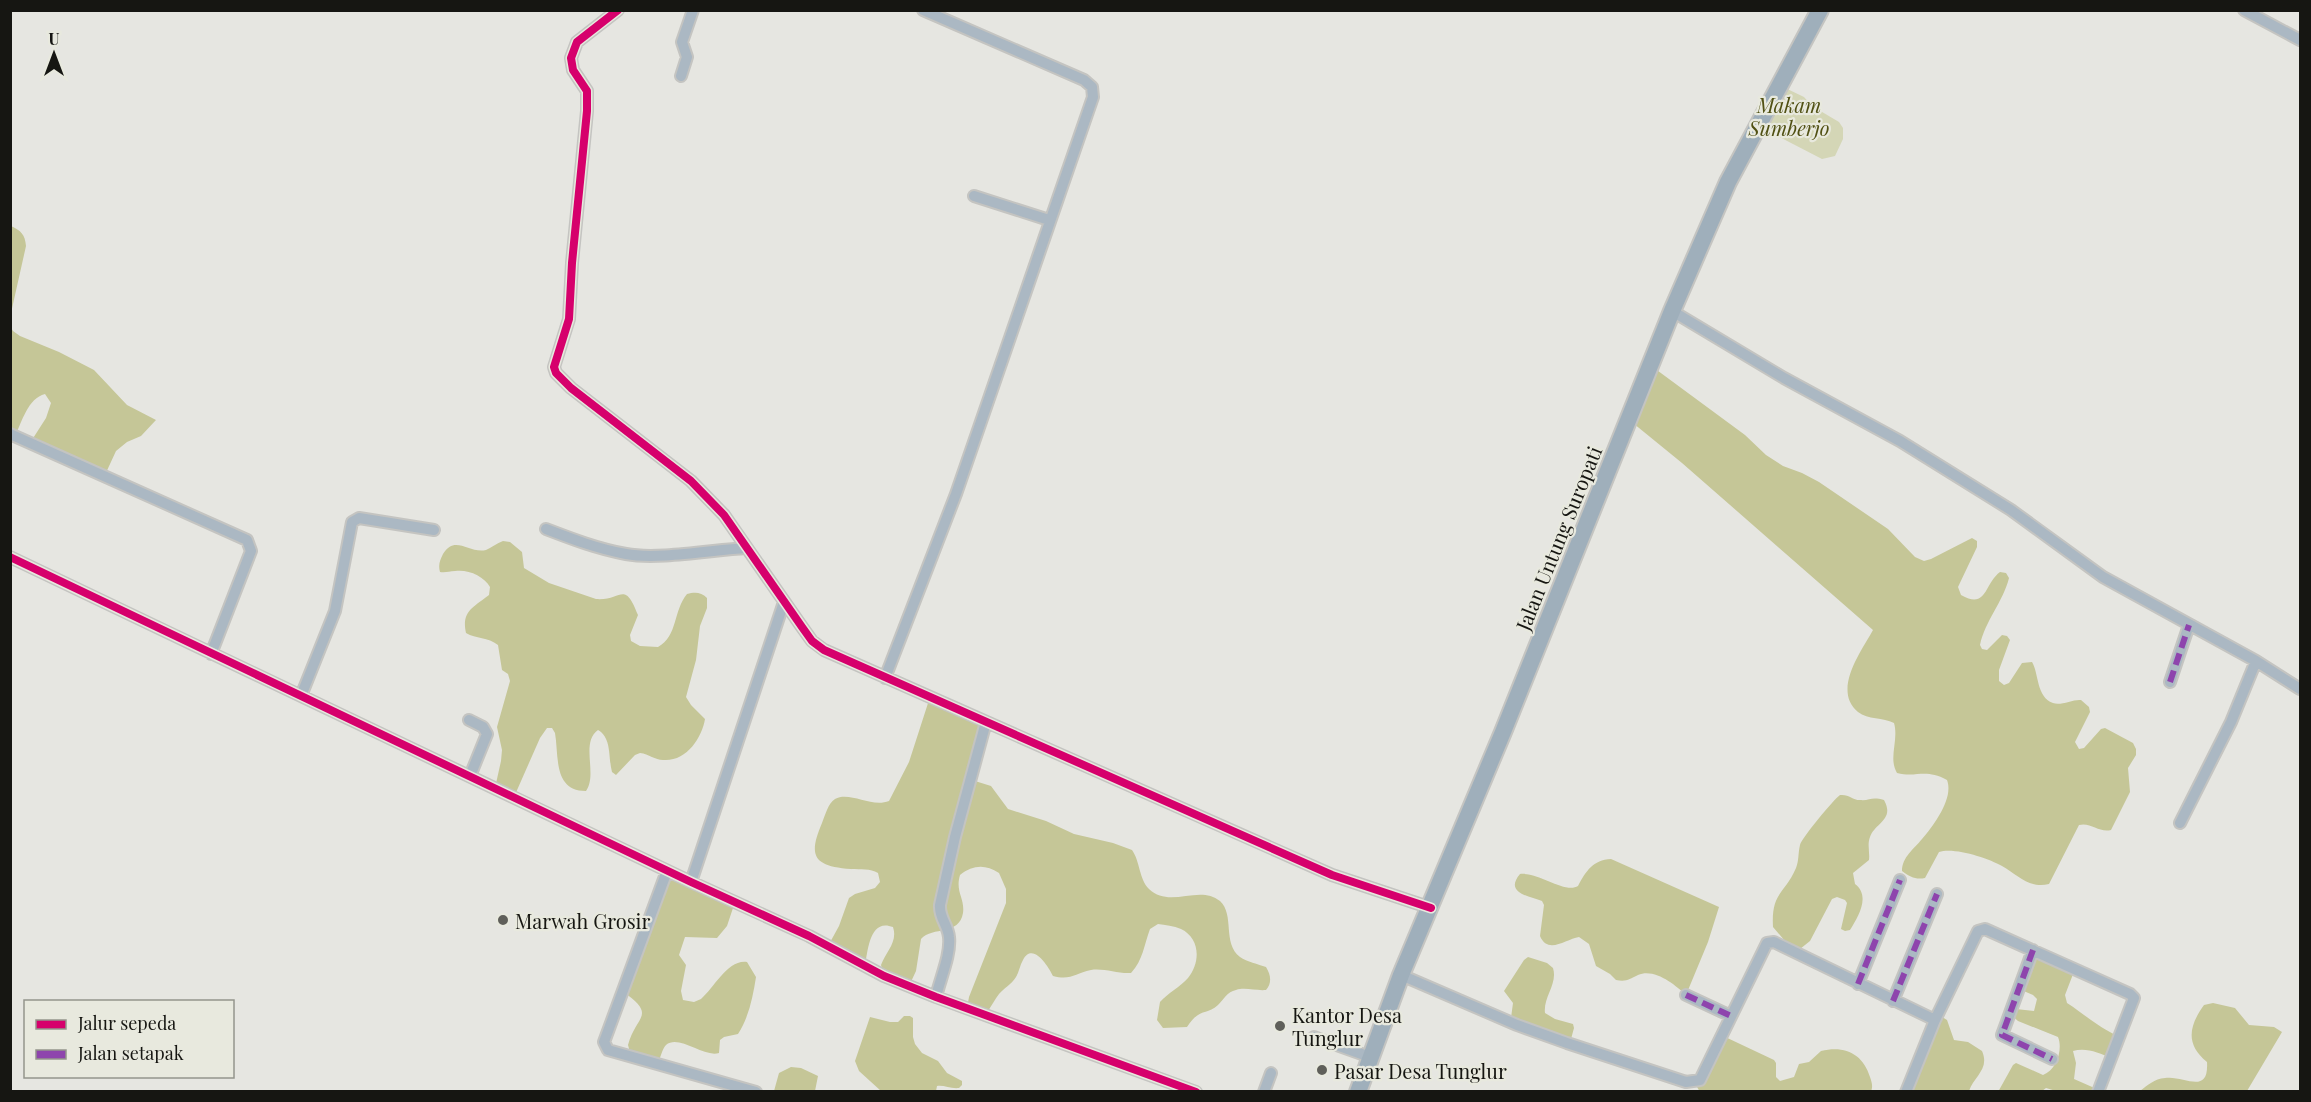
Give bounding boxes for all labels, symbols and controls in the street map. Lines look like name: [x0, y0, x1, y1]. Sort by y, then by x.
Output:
north arrow: [24, 24, 84, 84]
text: U: [48, 28, 60, 49]
park label: Makam Sumberjo: [1747, 91, 1830, 141]
street label: Jalan Untung Suropati: [1508, 442, 1607, 635]
place label: Marwah Grosir: [515, 907, 650, 934]
marker: Marwah Grosir: [496, 913, 510, 927]
legend: [24, 1000, 234, 1078]
place label: Kantor Desa Tunglur: [1292, 1001, 1402, 1051]
text: Jalur sepeda: [77, 1011, 176, 1035]
marker: Kantor Desa Tunglur: [1273, 1019, 1287, 1033]
text: Jalan setapak: [77, 1041, 184, 1065]
place label: Pasar Desa Tunglur: [1334, 1057, 1507, 1084]
marker: Pasar Desa Tunglur: [1315, 1063, 1329, 1077]

